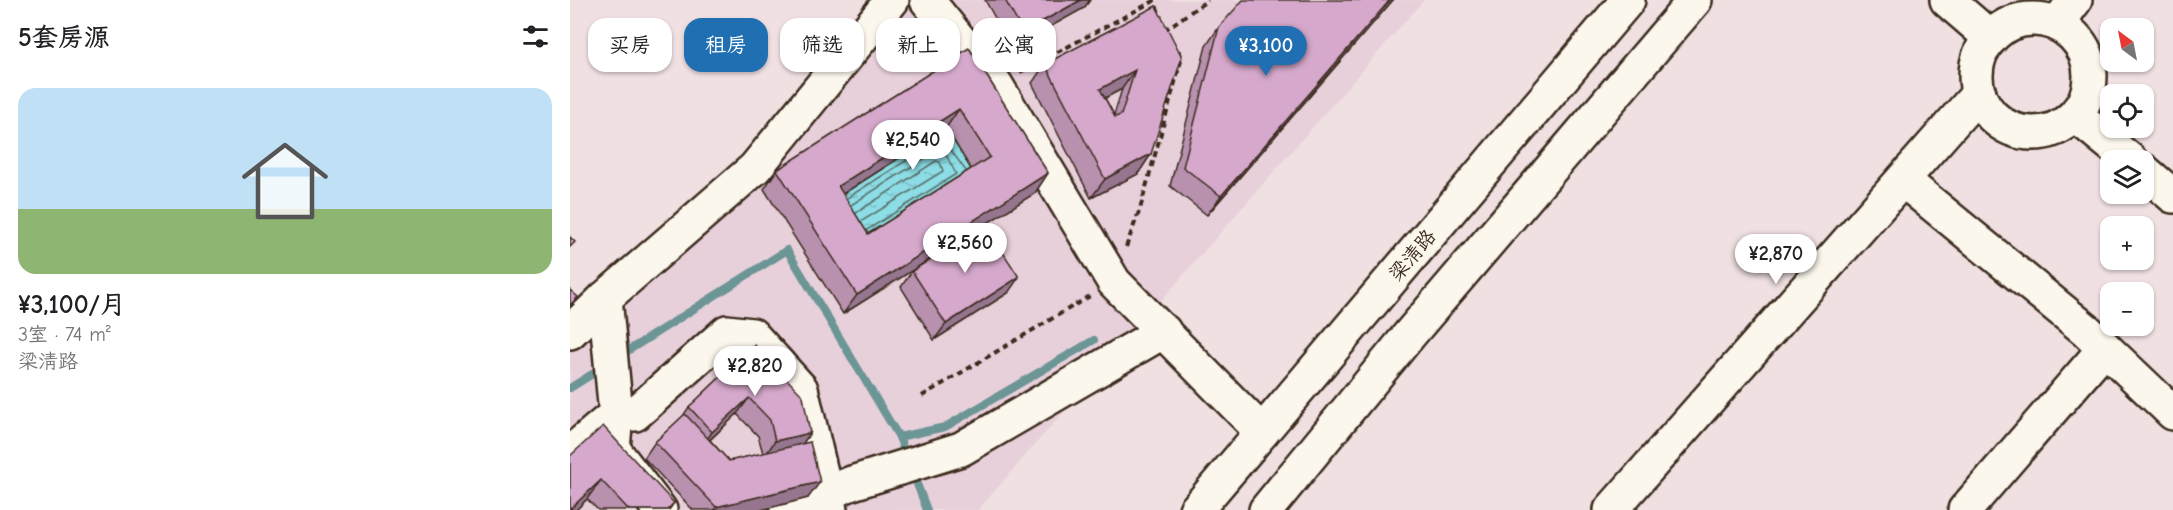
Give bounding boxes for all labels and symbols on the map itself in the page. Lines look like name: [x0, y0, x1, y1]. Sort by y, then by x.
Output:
north arrow: [2100, 18, 2154, 72]
pin: ¥3,100: [1217, 26, 1315, 77]
pin: ¥2,540: [864, 120, 962, 171]
pin: ¥2,560: [916, 223, 1014, 274]
street label: 梁清路: [1384, 224, 1441, 286]
pin: ¥2,870: [1727, 234, 1825, 285]
pin: ¥2,820: [706, 346, 804, 397]

